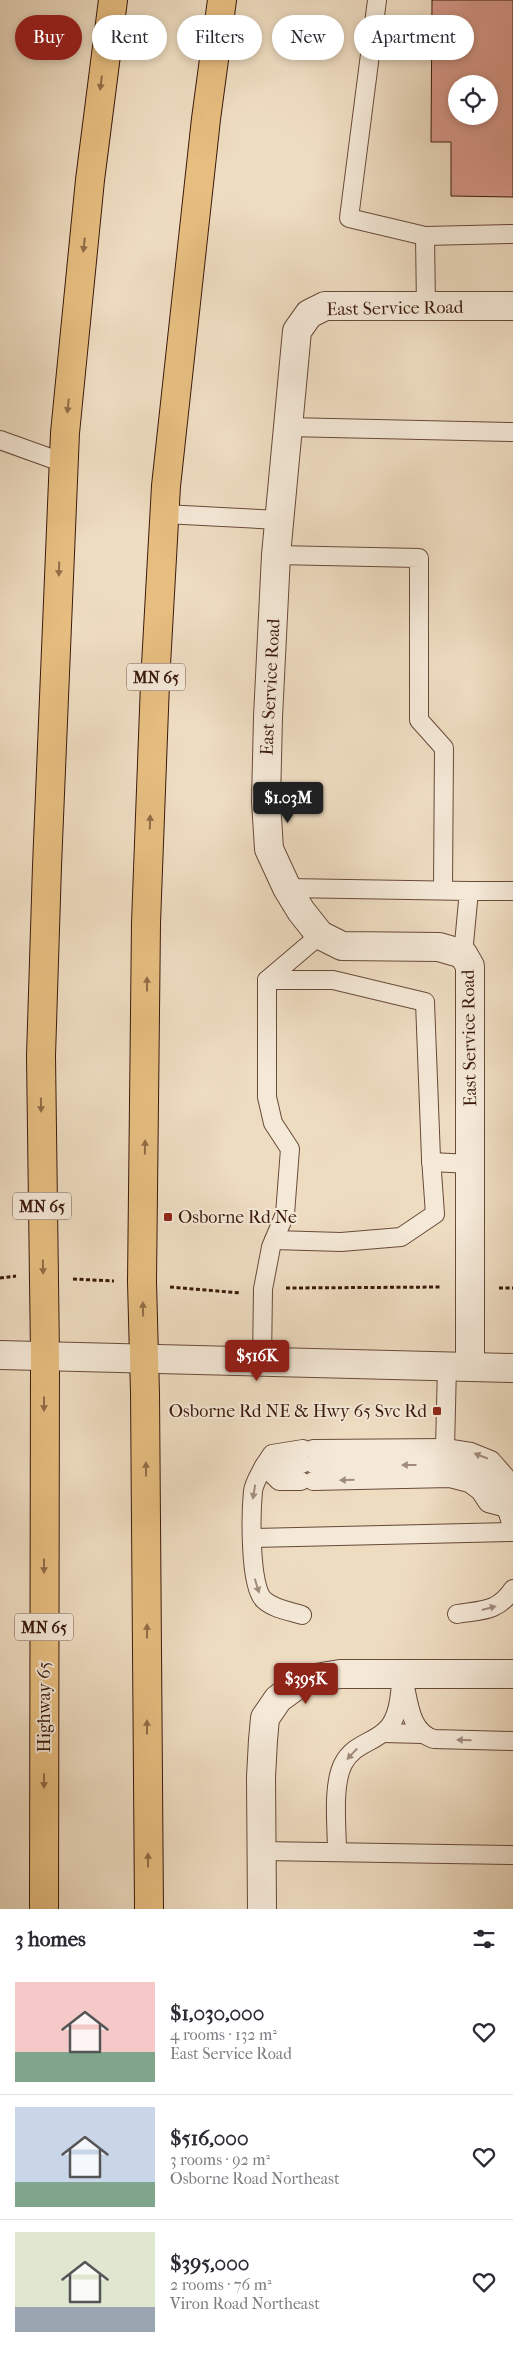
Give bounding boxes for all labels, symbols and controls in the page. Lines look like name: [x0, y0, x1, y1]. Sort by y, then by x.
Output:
chip: Buy: [15, 15, 82, 60]
chip: Rent: [92, 15, 167, 60]
chip: Filters: [177, 15, 262, 60]
chip: New: [272, 15, 344, 60]
chip: Apartment: [354, 15, 474, 60]
one-way arrow: [97, 75, 105, 91]
map controls: [448, 75, 498, 125]
button: locate: [448, 75, 498, 125]
one-way arrow: [80, 237, 88, 253]
street label: East Service Road: [326, 297, 464, 320]
one-way arrow: [64, 399, 72, 415]
one-way arrow: [55, 561, 63, 577]
street label: East Service Road: [256, 618, 285, 756]
road number: MN 65: [127, 664, 185, 690]
pin: $1.03M: [247, 782, 329, 824]
text: $1.03M: [264, 788, 312, 807]
one-way arrow: [147, 813, 155, 829]
street label: East Service Road: [458, 969, 481, 1107]
one-way arrow: [143, 976, 151, 992]
one-way arrow: [37, 1097, 45, 1113]
one-way arrow: [141, 1138, 149, 1154]
road number: MN 65: [13, 1192, 71, 1220]
place label: Osborne Rd Ne: [178, 1207, 297, 1228]
marker: Osborne Rd Ne: [162, 1211, 174, 1223]
one-way arrow: [39, 1260, 47, 1276]
one-way arrow: [139, 1301, 147, 1317]
pin: $516K: [222, 1340, 292, 1382]
text: $516K: [236, 1346, 278, 1365]
one-way arrow: [40, 1396, 48, 1412]
place label: Osborne Rd NE & Hwy 65 Svc Rd: [169, 1401, 427, 1422]
marker: Osborne Rd NE & Hwy 65 Svc Rd: [431, 1405, 443, 1417]
one-way arrow: [473, 1452, 488, 1460]
one-way arrow: [142, 1460, 150, 1476]
one-way arrow: [401, 1461, 417, 1469]
one-way arrow: [338, 1477, 354, 1485]
one-way arrow: [250, 1484, 258, 1500]
one-way arrow: [40, 1558, 48, 1574]
one-way arrow: [254, 1579, 262, 1594]
one-way arrow: [481, 1604, 497, 1612]
road number: MN 65: [15, 1614, 73, 1640]
one-way arrow: [143, 1623, 151, 1639]
street label: Highway 65: [34, 1661, 55, 1753]
pin: $395K: [271, 1662, 341, 1705]
text: $395K: [285, 1669, 327, 1688]
one-way arrow: [143, 1719, 151, 1735]
one-way arrow: [456, 1736, 472, 1744]
one-way arrow: [346, 1747, 358, 1759]
one-way arrow: [40, 1773, 48, 1789]
one-way arrow: [144, 1852, 152, 1868]
icon: filters: [470, 1925, 498, 1953]
text: 3 homes: [15, 1927, 86, 1951]
text: $1,030,000: [170, 2001, 264, 2025]
icon: home: [55, 2002, 115, 2062]
icon: heart: [470, 2018, 498, 2046]
text: 4 rooms · 132 m²: [170, 2025, 277, 2044]
text: East Service Road: [170, 2044, 292, 2063]
text: $516,000: [170, 2126, 249, 2150]
icon: home: [55, 2127, 115, 2187]
icon: heart: [470, 2143, 498, 2171]
text: 3 rooms · 92 m²: [170, 2150, 270, 2169]
text: Osborne Road Northeast: [170, 2169, 340, 2188]
text: $395,000: [170, 2251, 249, 2275]
icon: home: [55, 2252, 115, 2312]
icon: heart: [470, 2268, 498, 2296]
text: 2 rooms · 76 m²: [170, 2275, 271, 2294]
text: Viron Road Northeast: [170, 2294, 320, 2313]

